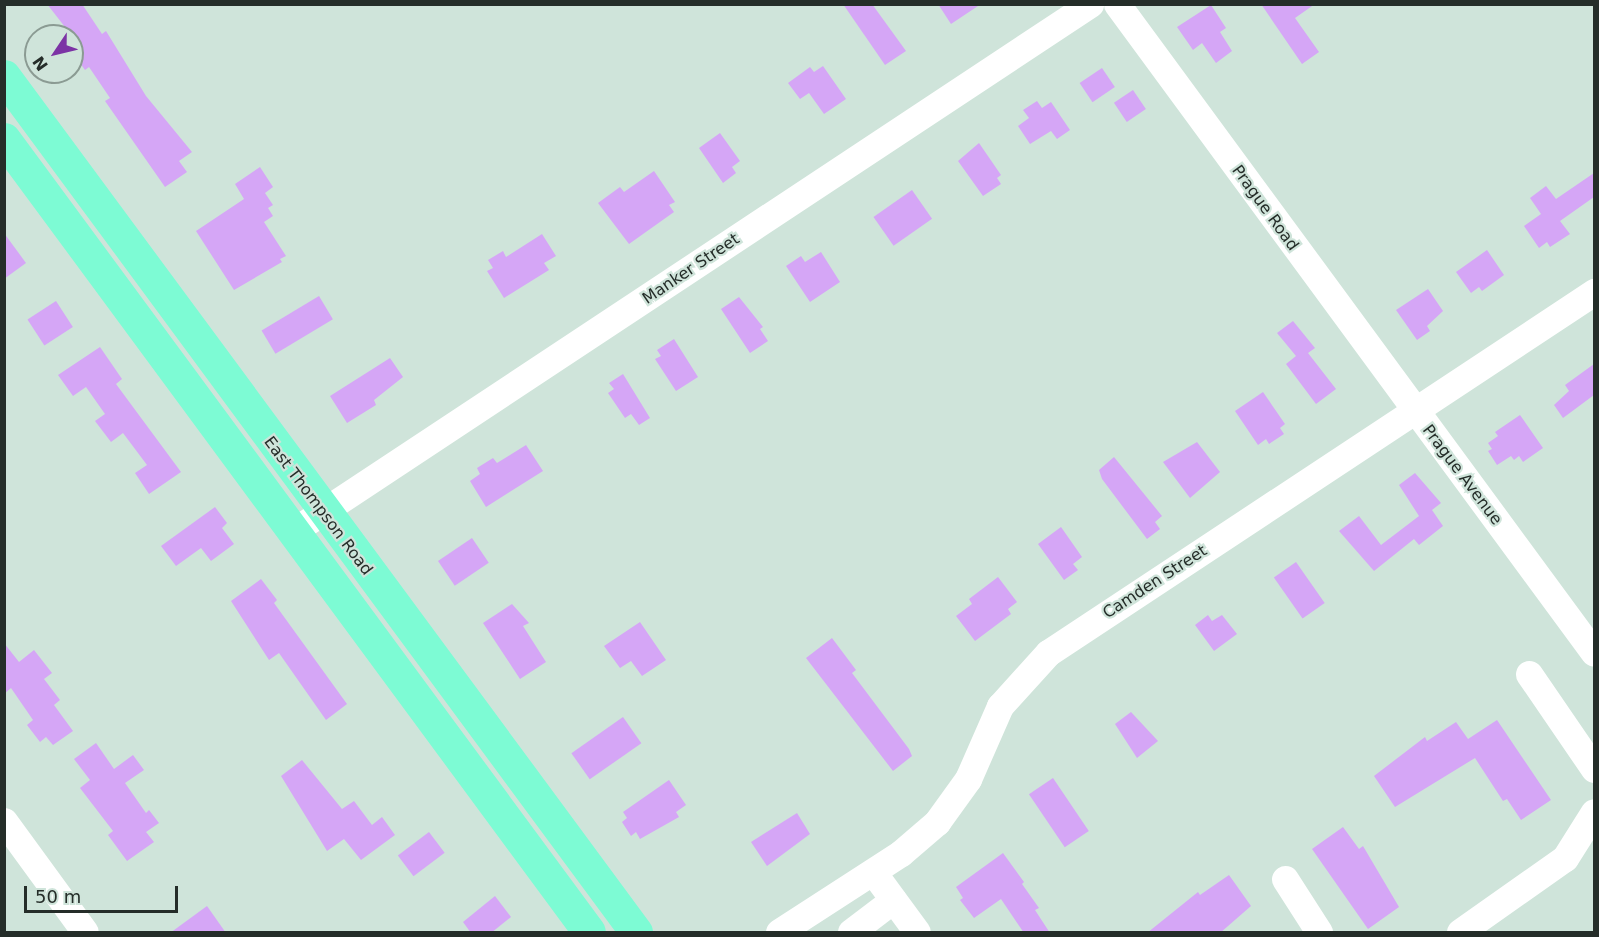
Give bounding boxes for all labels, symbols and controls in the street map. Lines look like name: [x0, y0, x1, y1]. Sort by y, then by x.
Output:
north arrow: [24, 24, 84, 84]
text: N: [29, 53, 52, 74]
street label: Prague Road: [1228, 161, 1302, 255]
street label: Manker Street: [639, 230, 743, 308]
street label: Prague Avenue: [1418, 421, 1506, 529]
street label: East Thompson Road: [260, 433, 376, 579]
street label: Camden Street: [1099, 541, 1211, 623]
scale bar: [27, 874, 182, 912]
text: 50 m: [35, 886, 81, 907]

